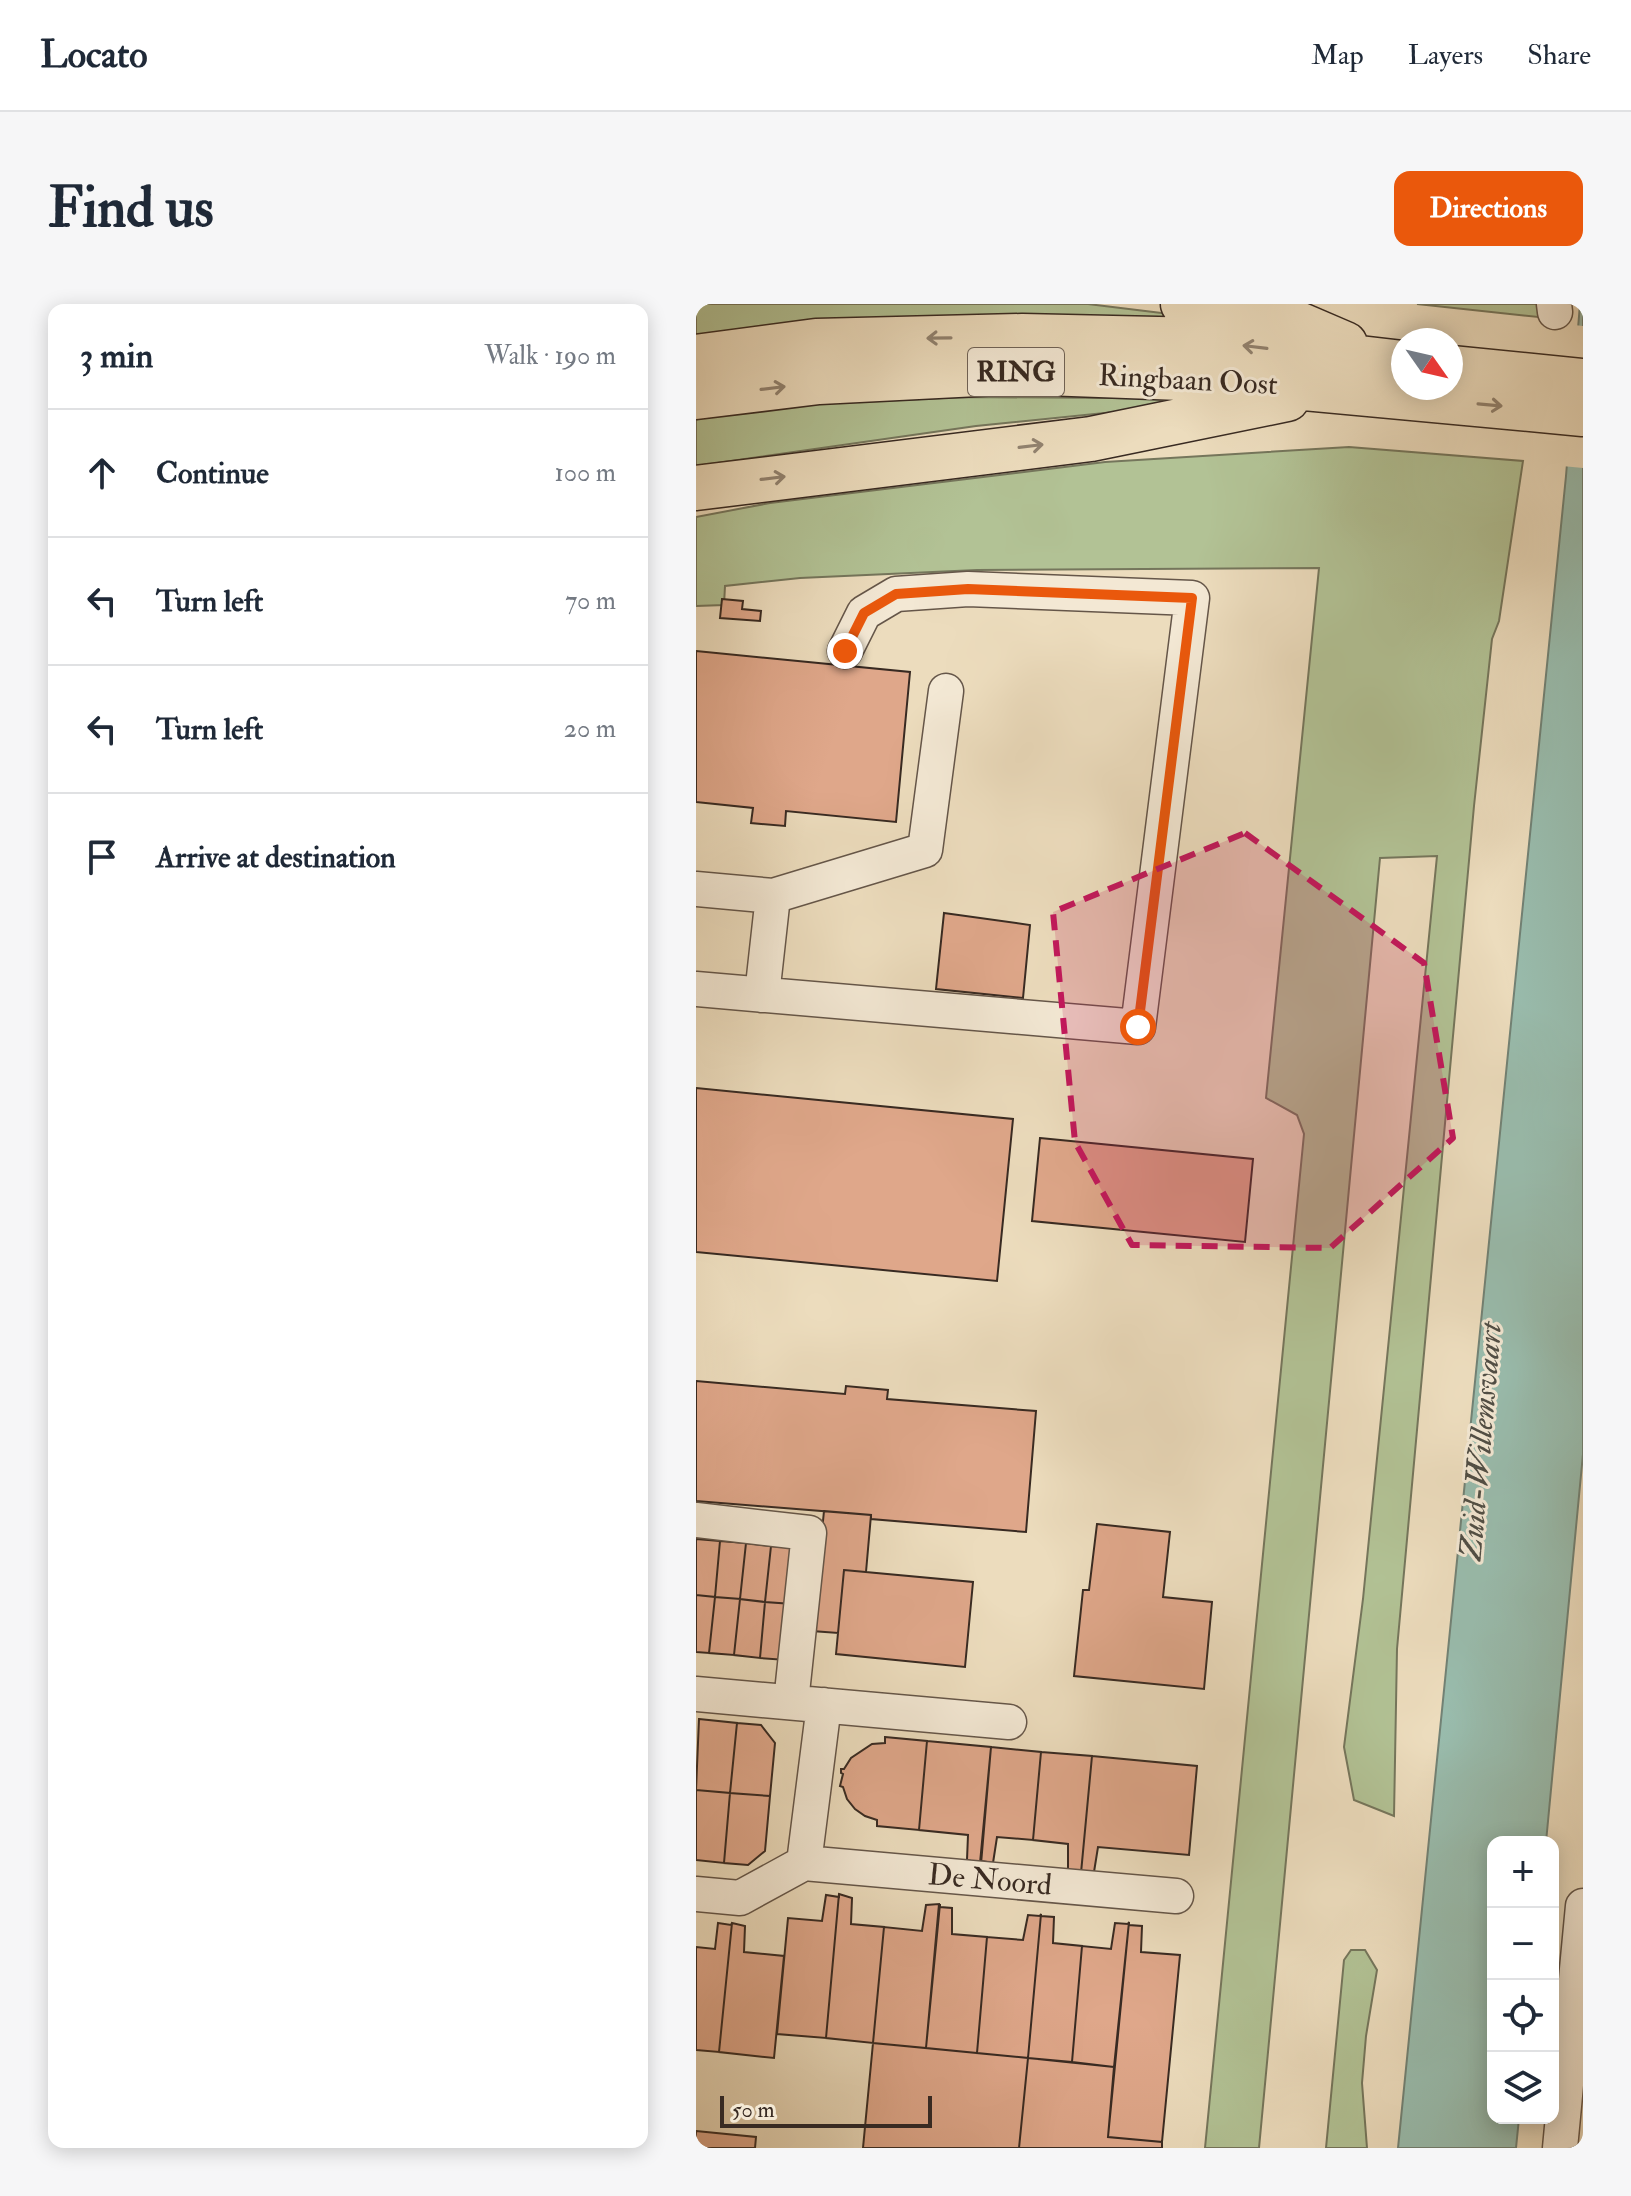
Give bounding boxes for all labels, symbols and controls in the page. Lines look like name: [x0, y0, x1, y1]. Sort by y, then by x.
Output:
text: Locato: [40, 31, 147, 79]
text: Map: [1311, 38, 1364, 73]
text: Layers: [1408, 38, 1483, 73]
text: Share: [1527, 38, 1591, 73]
button: Directions: [1394, 171, 1583, 246]
text: Find us: [48, 173, 214, 244]
north arrow: [1391, 328, 1463, 400]
one-way arrow: [926, 330, 953, 346]
text: 3 min: [80, 335, 153, 378]
one-way arrow: [1242, 339, 1269, 354]
text: Walk · 190 m: [485, 340, 616, 372]
road number: RING: [968, 348, 1064, 396]
street label: Ringbaan Oost: [1097, 357, 1279, 403]
one-way arrow: [760, 380, 786, 395]
one-way arrow: [1476, 398, 1503, 413]
one-way arrow: [1018, 439, 1044, 454]
icon: ahead: [80, 451, 124, 495]
text: Continue: [156, 455, 269, 492]
text: 100 m: [555, 457, 616, 489]
one-way arrow: [760, 471, 786, 486]
icon: left: [80, 579, 124, 623]
text: Turn left: [156, 583, 263, 620]
text: 70 m: [565, 585, 616, 617]
route end: [827, 633, 863, 669]
icon: left: [80, 707, 124, 751]
text: Turn left: [156, 711, 263, 748]
text: 20 m: [564, 713, 616, 745]
icon: arrive: [80, 835, 124, 879]
text: Arrive at destination: [156, 839, 396, 876]
route start: [1120, 1009, 1156, 1045]
water label: Zuid-Willemsvaart: [1450, 1319, 1511, 1564]
map controls: [1487, 1836, 1559, 2124]
button: +: [1487, 1836, 1559, 1908]
street label: De Noord: [927, 1856, 1054, 1904]
button: −: [1487, 1908, 1559, 1980]
button: locate: [1487, 1980, 1559, 2052]
button: layers: [1487, 2052, 1559, 2124]
scale bar: [720, 2092, 932, 2128]
text: 50 m: [732, 2096, 774, 2124]

